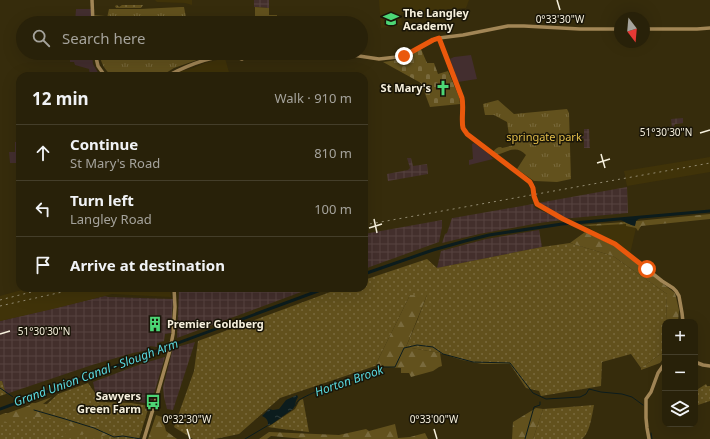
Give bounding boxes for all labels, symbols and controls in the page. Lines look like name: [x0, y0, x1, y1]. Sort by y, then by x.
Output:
place label: The Langley Academy: [403, 5, 469, 33]
school or university icon: The Langley Academy: [382, 10, 400, 28]
text: 0°33'30"W: [536, 12, 585, 26]
north arrow: [614, 12, 650, 48]
search box: [16, 16, 368, 60]
icon: search: [30, 27, 52, 49]
text: Search here: [62, 28, 145, 48]
route end: [395, 47, 413, 65]
church icon: St Mary's: [434, 79, 452, 97]
place label: St Mary's: [381, 80, 431, 95]
text: 12 min: [32, 87, 89, 110]
text: Walk · 910 m: [274, 89, 352, 107]
text: 51°30'30"N: [640, 125, 692, 139]
park label: springate park: [506, 129, 582, 144]
text: Continue: [70, 134, 138, 154]
icon: ahead: [32, 142, 54, 164]
text: 810 m: [314, 144, 352, 162]
text: St Mary's Road: [70, 154, 160, 172]
text: Turn left: [70, 190, 134, 210]
icon: left: [32, 198, 54, 220]
text: 100 m: [314, 200, 352, 218]
text: Langley Road: [70, 210, 152, 228]
icon: arrive: [32, 254, 54, 276]
text: Arrive at destination: [70, 255, 225, 275]
route start: [638, 260, 656, 278]
building icon: Premier Goldberg: [146, 315, 164, 333]
place label: Premier Goldberg: [167, 316, 264, 331]
map controls: [662, 319, 698, 427]
button: +: [662, 319, 698, 355]
text: 51°30'30"N: [18, 324, 70, 338]
water label: Grand Union Canal - Slough Arm: [11, 335, 181, 410]
button: −: [662, 355, 698, 391]
water label: Horton Brook: [312, 360, 386, 400]
place label: Sawyers Green Farm: [77, 388, 141, 416]
button: layers: [662, 391, 698, 427]
bus stop icon: Sawyers Green Farm: [144, 393, 162, 411]
text: 0°32'30"W: [163, 412, 212, 426]
text: 0°33'00"W: [410, 412, 459, 426]

